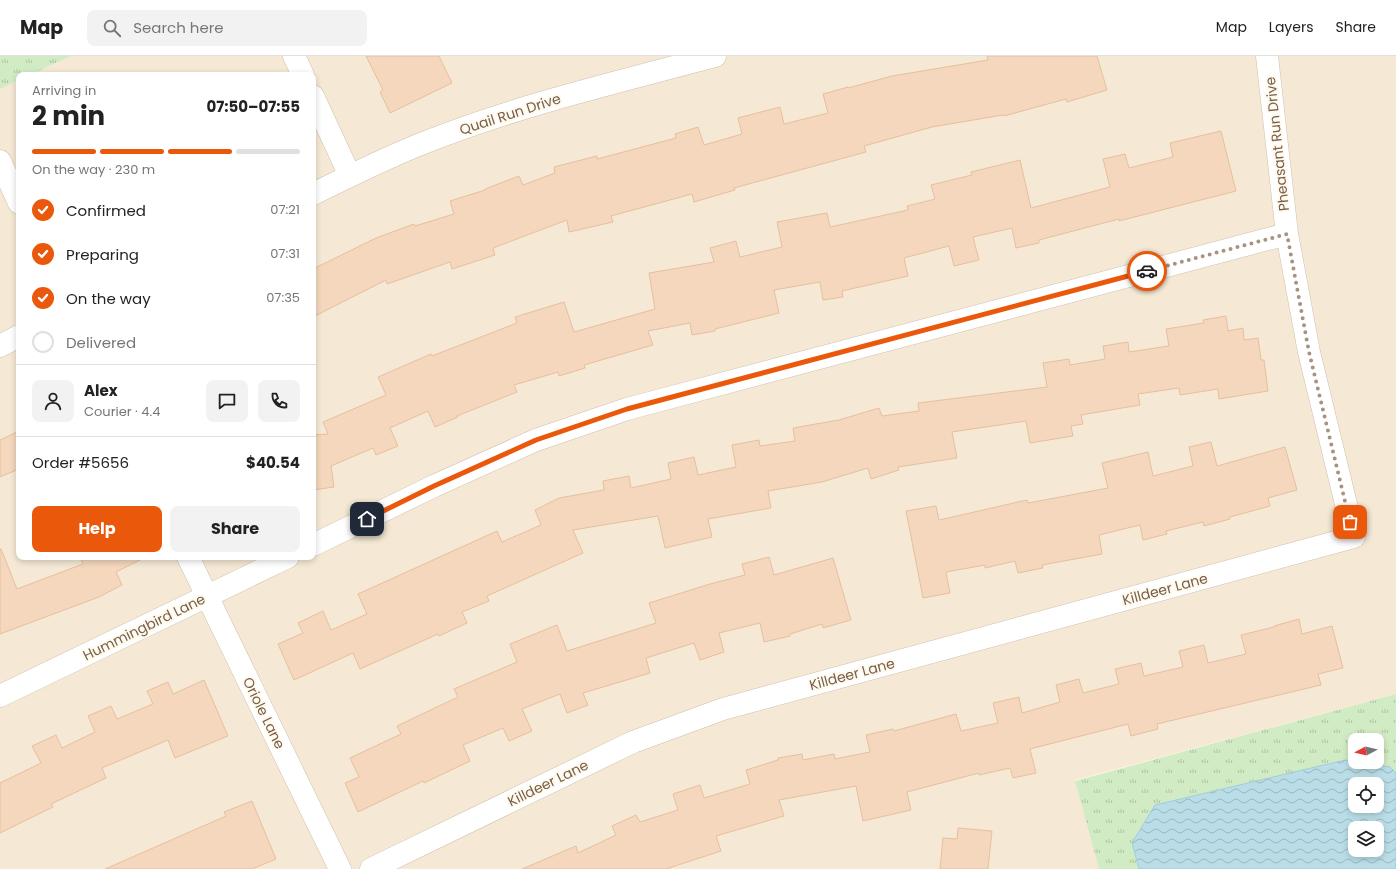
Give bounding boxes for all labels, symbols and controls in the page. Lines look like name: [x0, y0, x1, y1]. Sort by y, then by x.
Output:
search box: [87, 10, 367, 46]
text: Map: [20, 14, 63, 41]
icon: search: [101, 17, 123, 39]
text: Search here: [133, 17, 224, 38]
text: Map: [1216, 17, 1247, 37]
text: Layers: [1269, 17, 1313, 37]
text: Share: [1335, 17, 1376, 37]
street label: Pheasant Run Drive: [1260, 75, 1294, 212]
text: Arriving in: [32, 81, 96, 100]
street label: Quail Run Drive: [457, 88, 563, 140]
text: 07:50–07:55: [206, 96, 300, 117]
text: 2 min: [32, 98, 105, 134]
text: On the way · 230 m: [32, 160, 155, 179]
icon: check: [32, 199, 54, 221]
text: Confirmed: [66, 200, 146, 221]
text: 07:21: [270, 200, 300, 219]
icon: check: [32, 243, 54, 265]
text: Preparing: [66, 244, 139, 265]
text: 07:31: [270, 244, 300, 263]
courier: [1127, 251, 1167, 291]
icon: car: [1136, 260, 1158, 282]
icon: check: [32, 287, 54, 309]
text: On the way: [66, 288, 151, 309]
text: 07:35: [266, 288, 300, 307]
text: Delivered: [66, 332, 136, 353]
button: person: [32, 380, 74, 422]
text: Alex: [84, 380, 118, 401]
button: chat: [206, 380, 248, 422]
button: phone: [258, 380, 300, 422]
text: Courier · 4.4: [84, 402, 160, 421]
text: Order #5656: [32, 452, 129, 473]
text: $40.54: [246, 452, 300, 473]
pin: [350, 502, 384, 536]
pin: [1333, 505, 1367, 539]
button: Help: [32, 506, 162, 552]
button: Share: [170, 506, 300, 552]
icon: home: [356, 508, 378, 530]
icon: bag: [1339, 511, 1361, 533]
street label: Killdeer Lane: [1120, 568, 1210, 610]
street label: Hummingbird Lane: [79, 589, 209, 665]
street label: Killdeer Lane: [807, 653, 897, 695]
street label: Oriole Lane: [238, 674, 290, 753]
north arrow: [1348, 733, 1384, 769]
map controls: [1348, 733, 1384, 857]
street label: Killdeer Lane: [504, 755, 592, 811]
button: locate: [1348, 777, 1384, 813]
button: layers: [1348, 821, 1384, 857]

